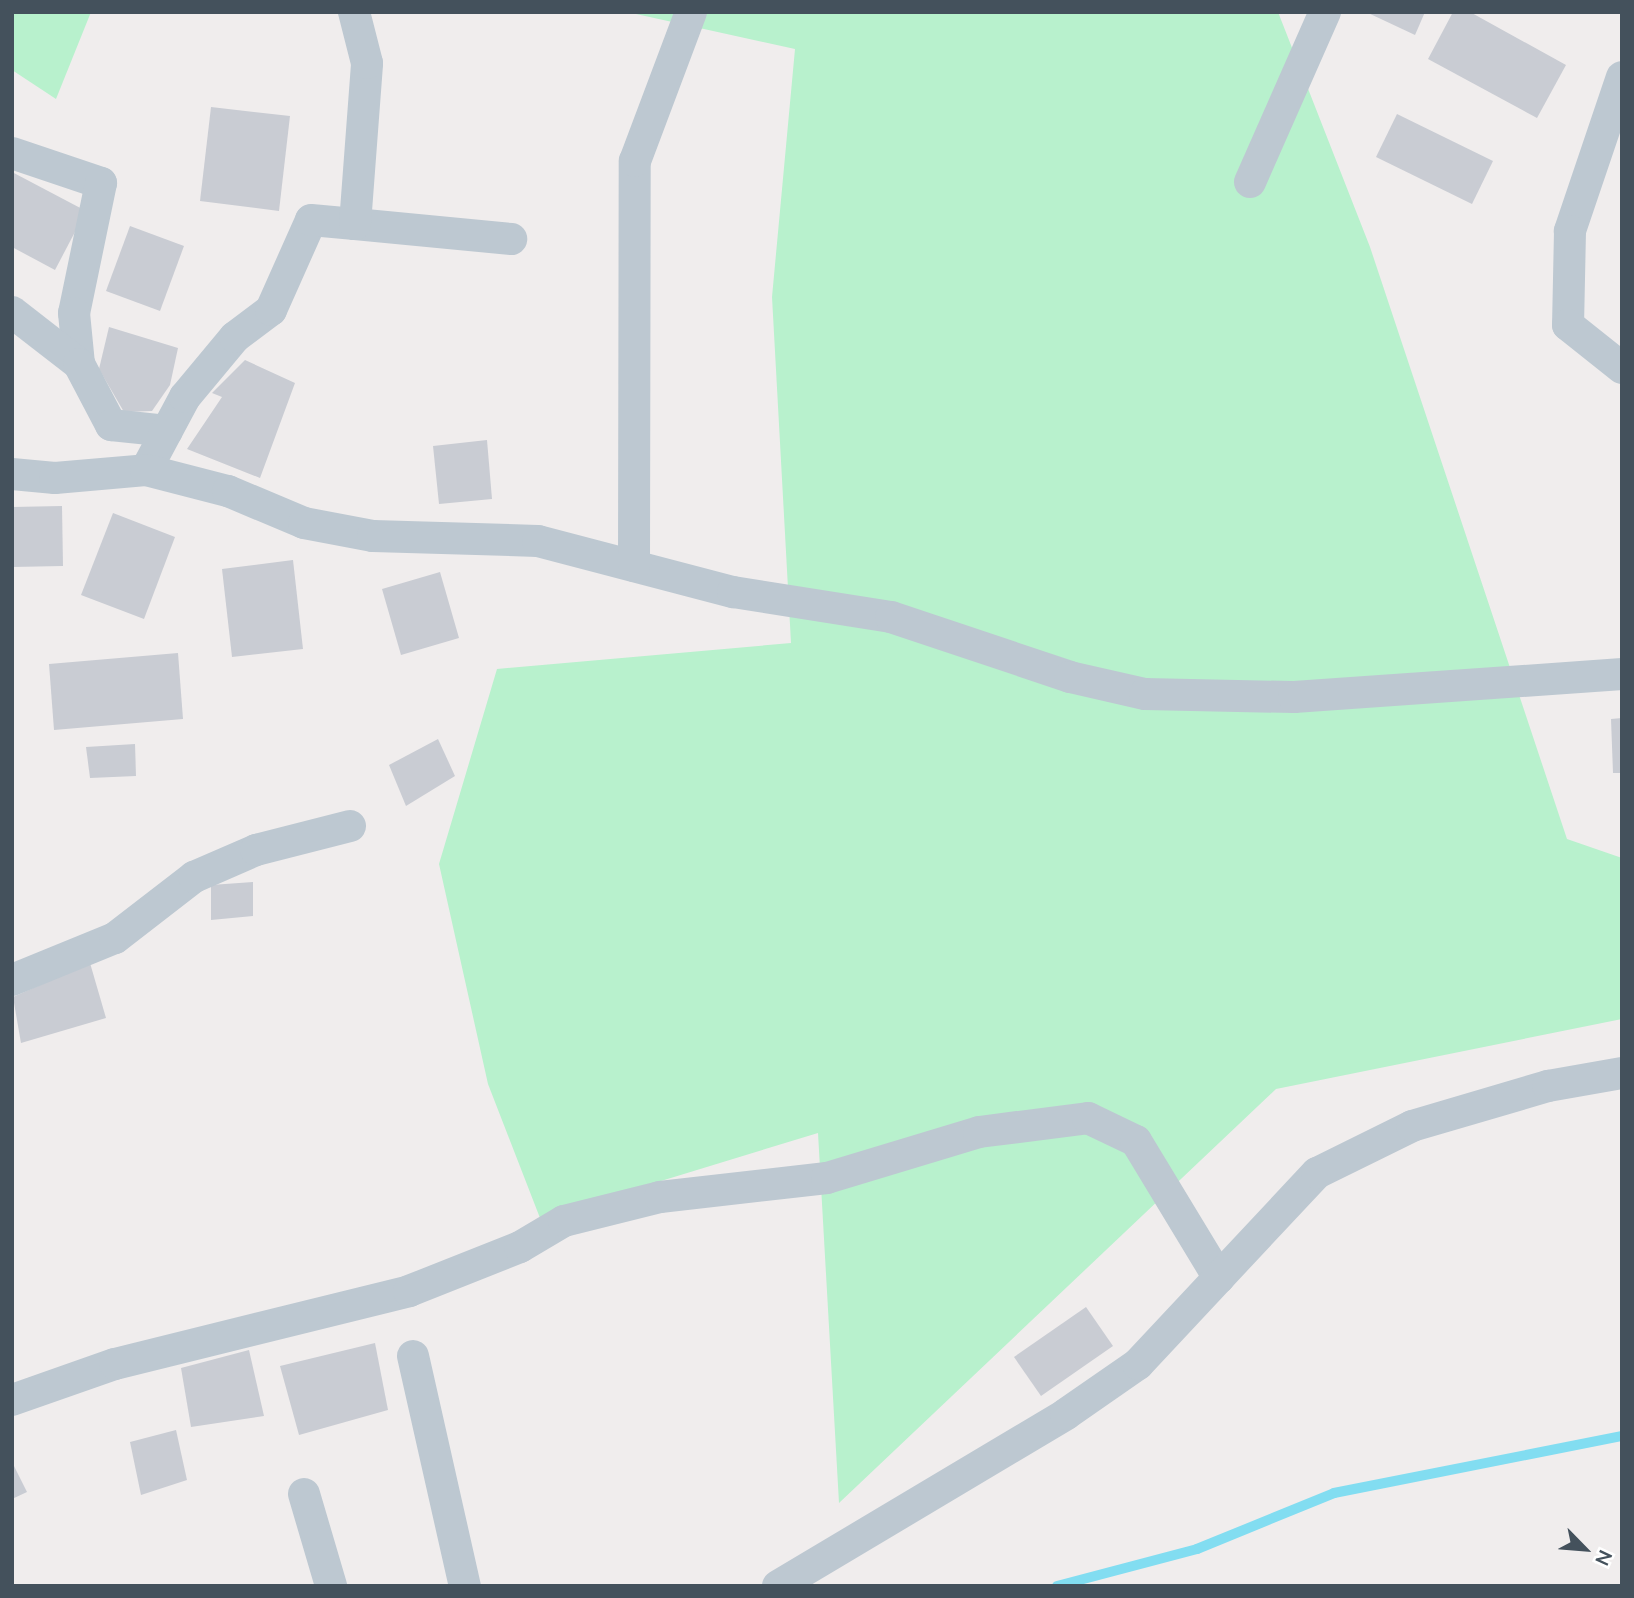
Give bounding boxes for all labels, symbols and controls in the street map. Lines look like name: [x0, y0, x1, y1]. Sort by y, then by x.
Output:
north arrow: [1550, 1514, 1620, 1584]
text: N: [1590, 1546, 1618, 1569]

